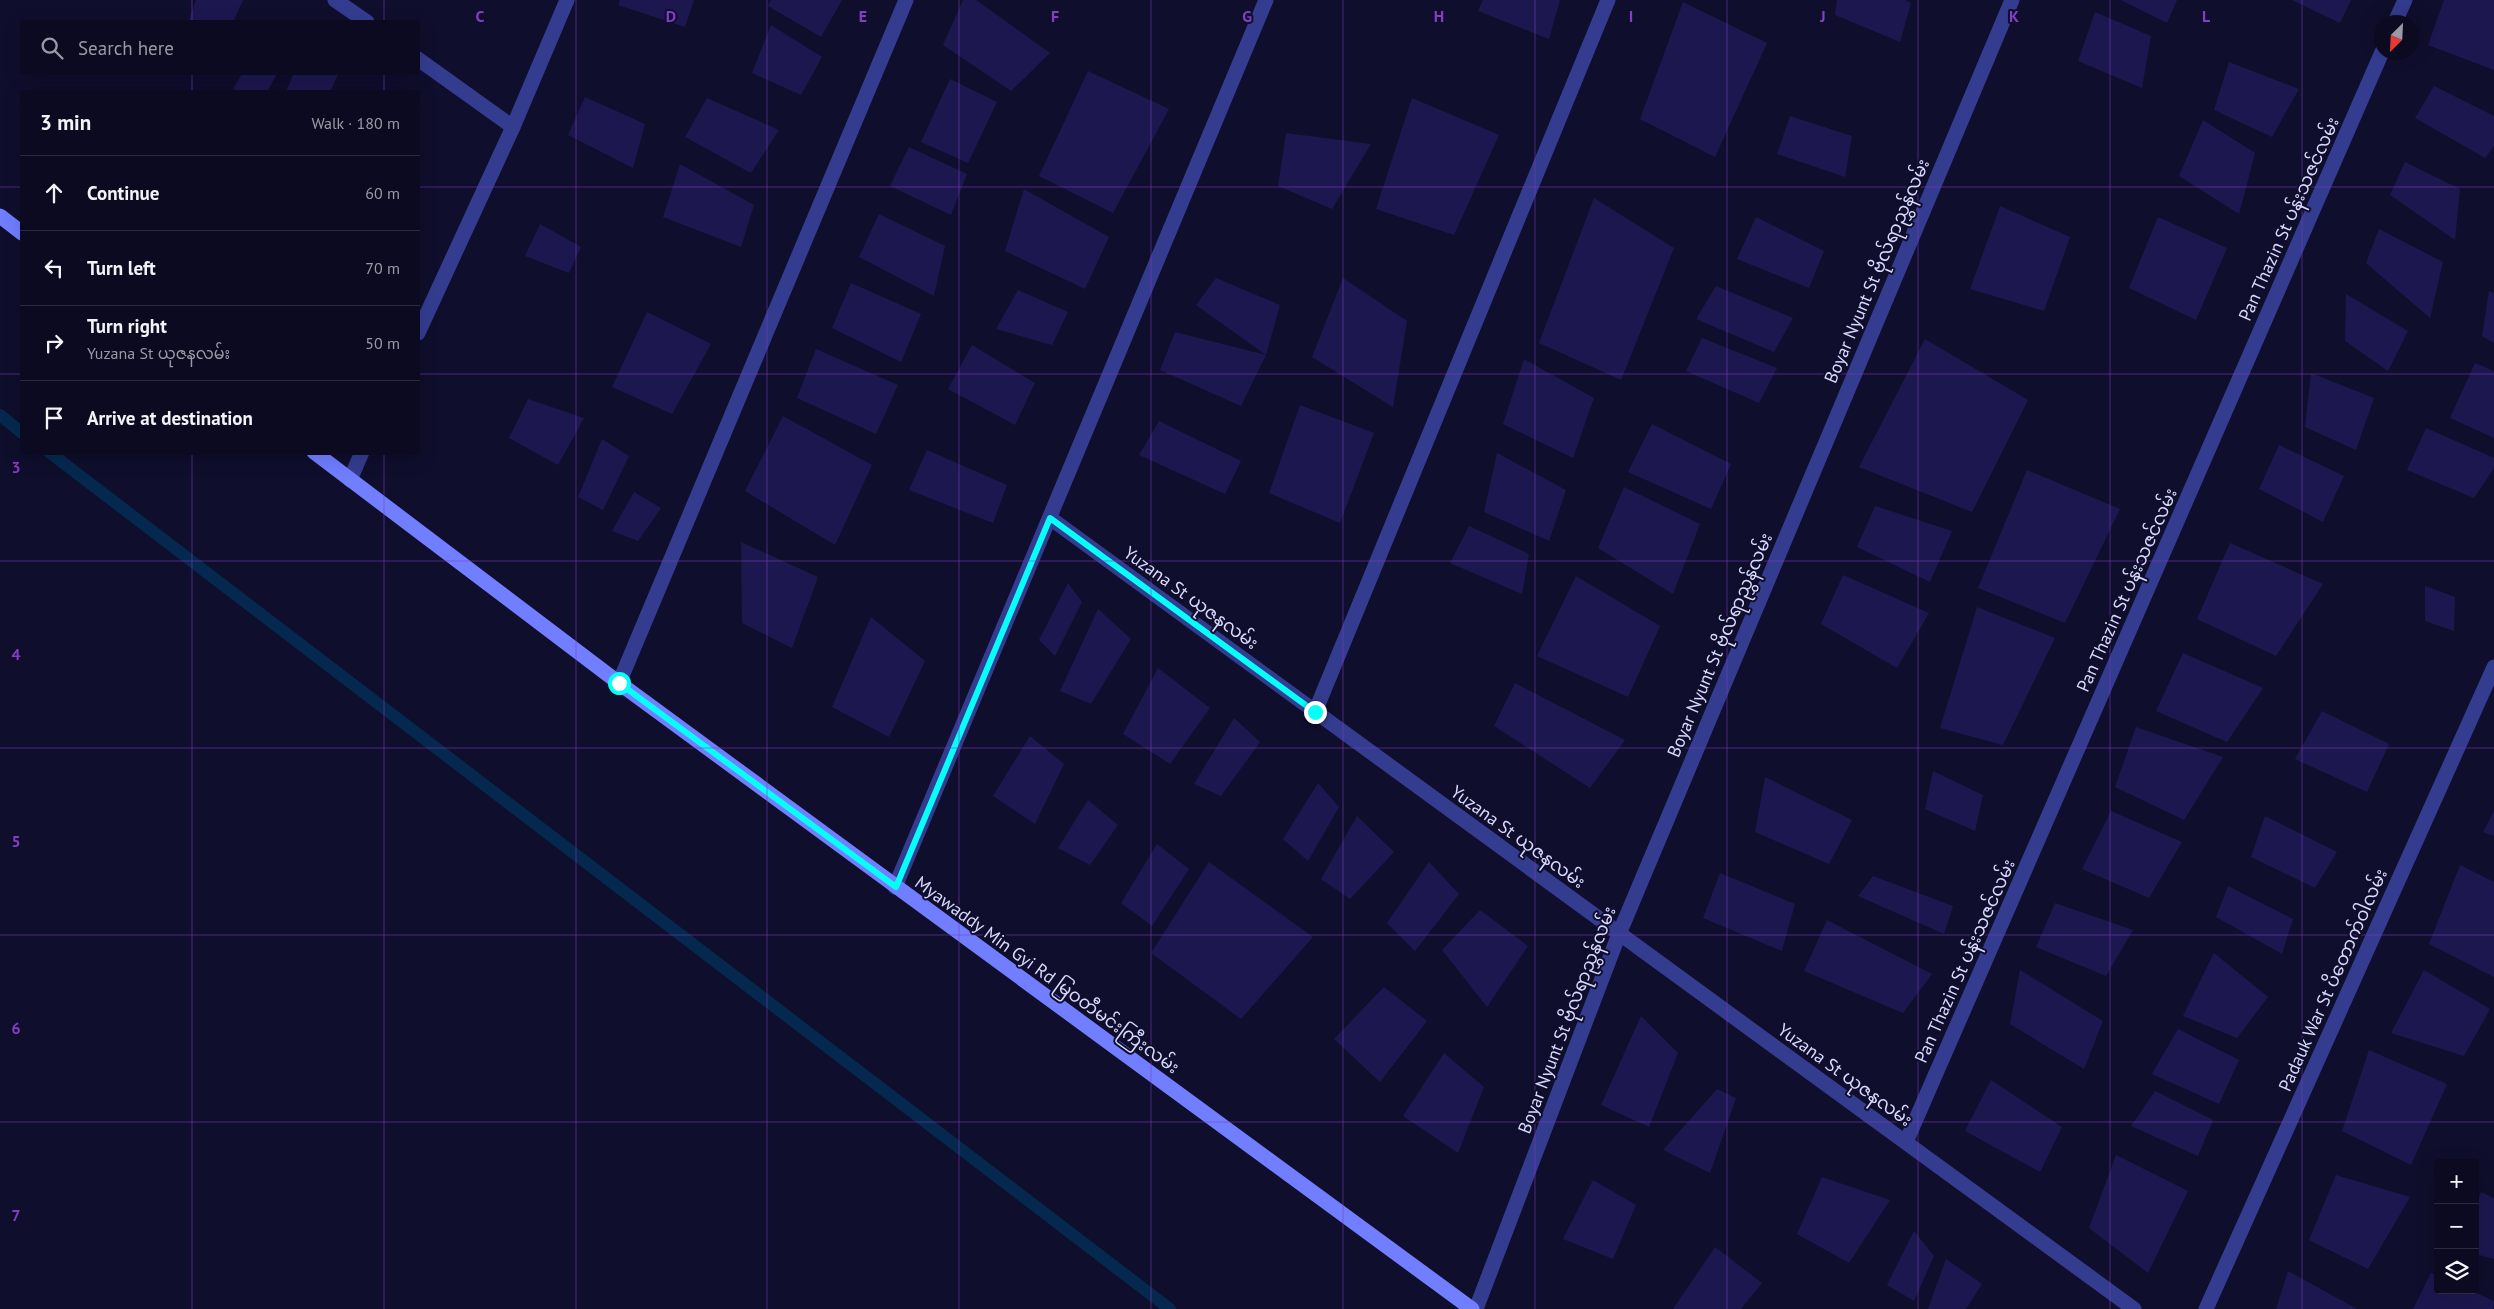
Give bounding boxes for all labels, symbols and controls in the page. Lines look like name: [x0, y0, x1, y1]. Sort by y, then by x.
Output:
text: C: [476, 6, 485, 26]
text: D: [666, 6, 676, 26]
text: E: [859, 6, 867, 26]
text: F: [1051, 6, 1059, 26]
text: G: [1242, 6, 1252, 26]
text: H: [1434, 6, 1444, 26]
text: I: [1629, 6, 1633, 26]
text: J: [1819, 6, 1826, 26]
text: K: [2009, 6, 2019, 26]
text: L: [2202, 6, 2211, 26]
north arrow: [2374, 15, 2419, 60]
search box: [20, 20, 420, 75]
icon: search: [38, 34, 66, 62]
text: Search here: [78, 36, 174, 60]
text: 3 min: [40, 109, 91, 136]
text: Walk · 180 m: [311, 113, 400, 133]
street label: Pan Thazin St ပန်းသဇင်လမ်း: [2232, 113, 2348, 326]
street label: Boyar Nyunt St ဗိုလ်ရာညွှန်လမ်း: [1817, 154, 1938, 388]
icon: ahead: [40, 179, 68, 207]
text: Continue: [87, 181, 159, 205]
text: 60 m: [365, 183, 400, 203]
icon: left: [40, 254, 68, 282]
text: Turn left: [87, 256, 156, 280]
text: 70 m: [365, 258, 400, 278]
text: Turn right: [87, 314, 167, 338]
icon: right: [40, 329, 68, 357]
text: 50 m: [365, 333, 400, 353]
text: Yuzana St ယုဇနလမ်း: [87, 343, 230, 363]
icon: arrive: [40, 404, 68, 432]
text: Arrive at destination: [87, 406, 253, 430]
text: 3: [11, 457, 21, 477]
street label: Pan Thazin St ပန်းသဇင်လမ်း: [2070, 484, 2186, 697]
street label: Boyar Nyunt St ဗိုလ်ရာညွှန်လမ်း: [1660, 528, 1781, 762]
street label: Yuzana St ယုဇနလမ်း: [1117, 540, 1264, 657]
text: 4: [11, 644, 21, 664]
route start: [608, 672, 631, 695]
route end: [1304, 701, 1327, 724]
street label: Yuzana St ယုဇနလမ်း: [1444, 779, 1591, 896]
text: 5: [11, 831, 21, 851]
street label: Pan Thazin St ပန်းသဇင်လမ်း: [1908, 855, 2024, 1068]
street label: Padauk War St ပိတောက်ဝါလမ်း: [2271, 864, 2392, 1095]
street label: Myawaddy Min Gyi Rd မြဝတီမင်းကြီးလမ်း: [908, 869, 1185, 1082]
street label: Boyar Nyunt St ဗိုလ်ရာညွှန်လမ်း: [1511, 902, 1624, 1138]
street label: Yuzana St ယုဇနလမ်း: [1771, 1017, 1918, 1134]
text: 6: [11, 1018, 21, 1038]
map controls: [2434, 1159, 2479, 1294]
button: +: [2434, 1159, 2479, 1204]
button: −: [2434, 1204, 2479, 1249]
text: 7: [11, 1205, 21, 1225]
button: layers: [2434, 1249, 2479, 1294]

